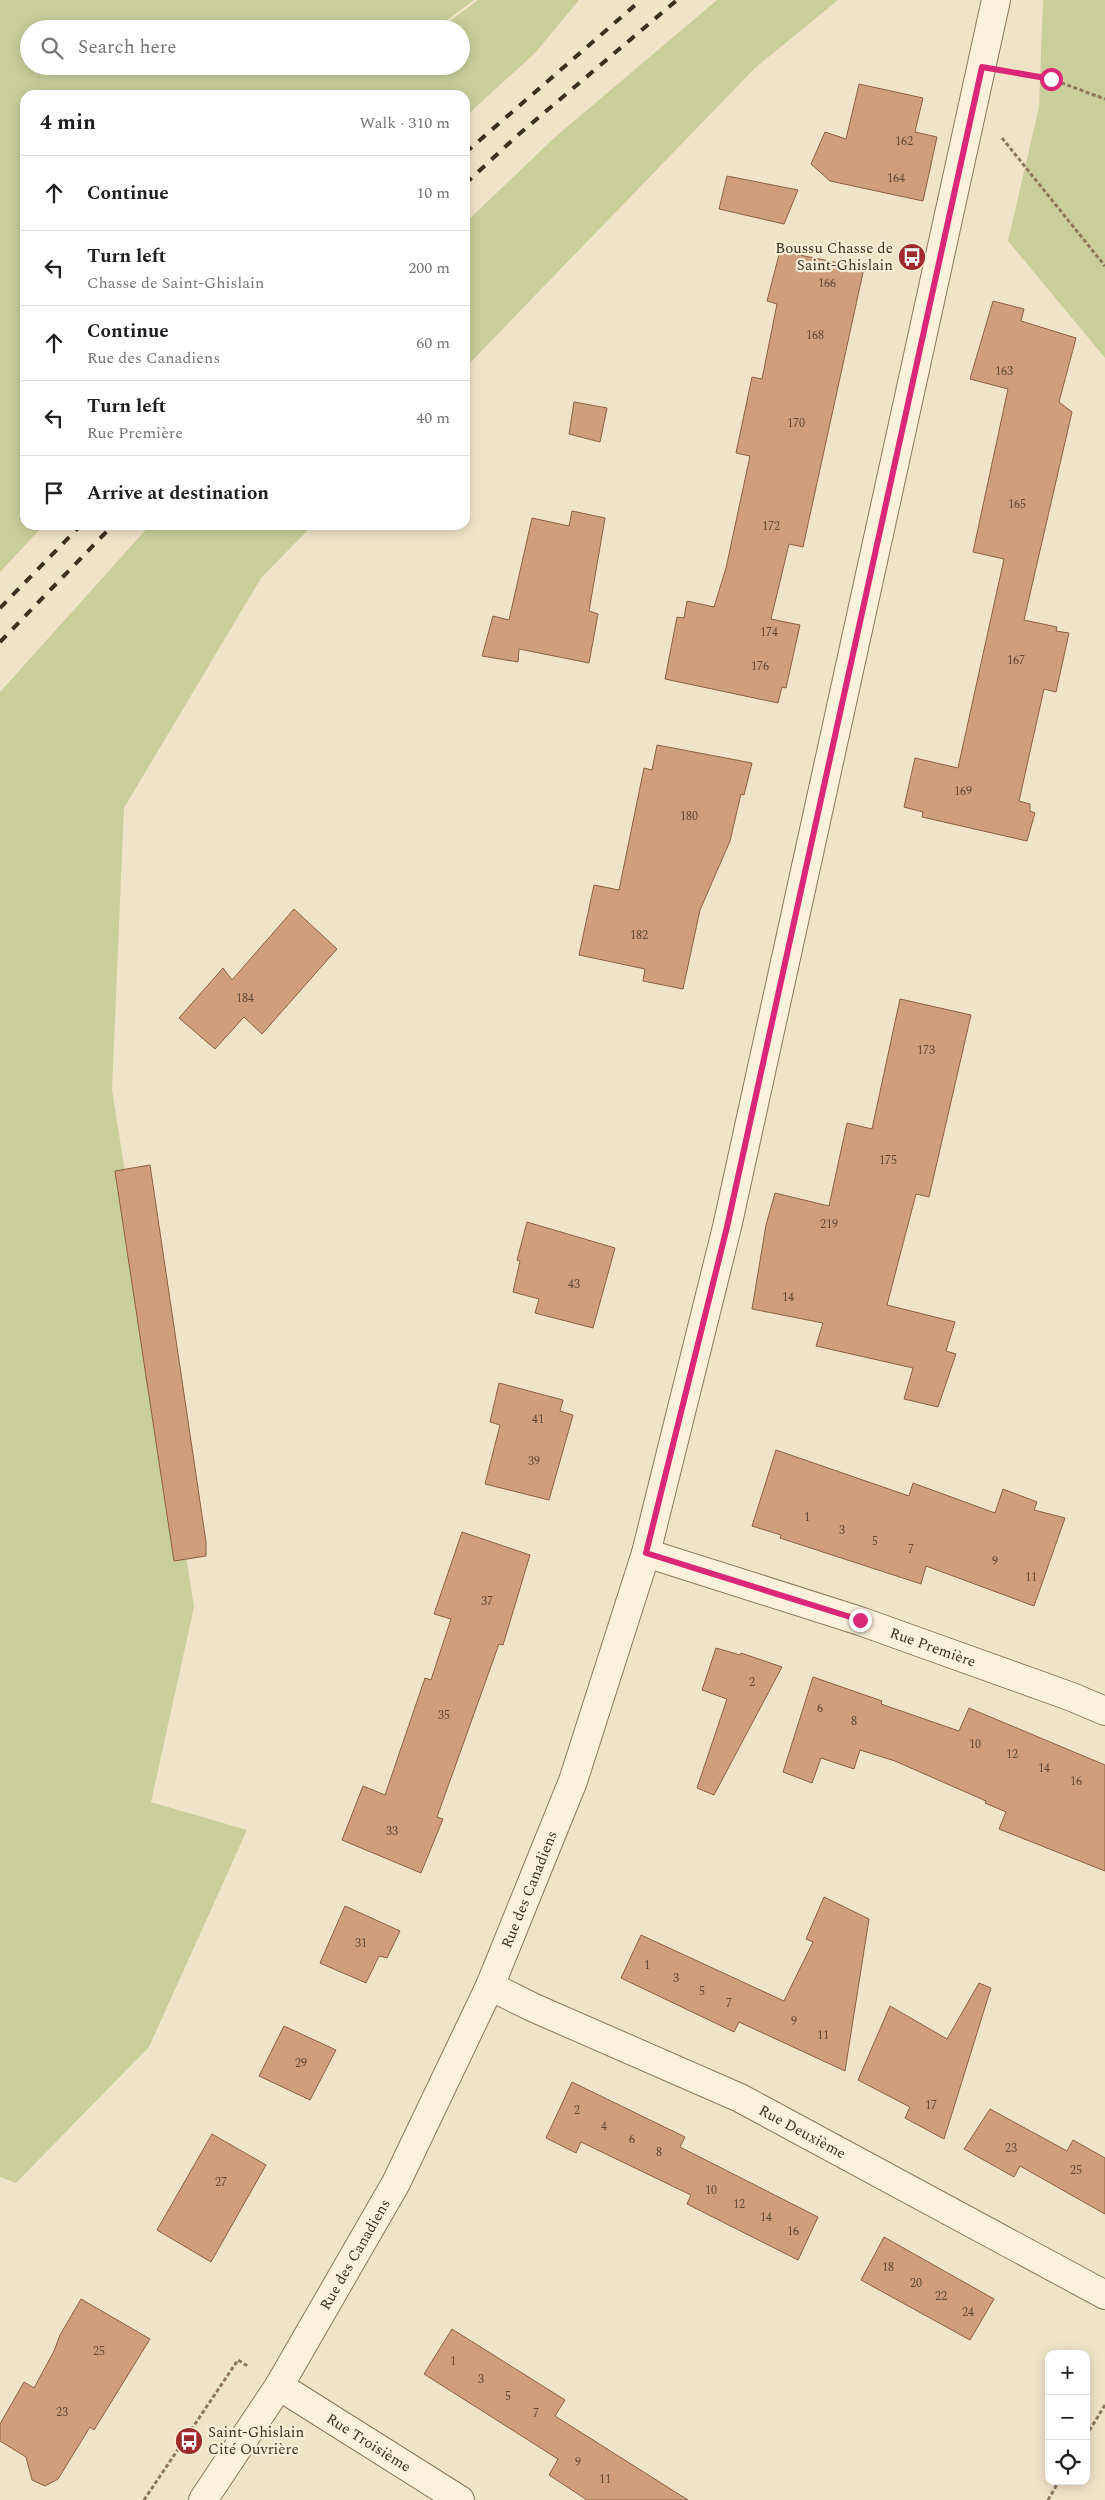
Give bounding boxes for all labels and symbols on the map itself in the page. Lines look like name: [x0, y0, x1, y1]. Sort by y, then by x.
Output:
route start: [1040, 68, 1063, 91]
house number: 162: [895, 132, 913, 151]
house number: 164: [887, 169, 905, 188]
place label: Boussu Chasse de Saint-Ghislain: [775, 237, 893, 277]
bus stop icon: Boussu Chasse de Saint-Ghislain: [897, 242, 927, 272]
house number: 166: [818, 274, 836, 293]
house number: 168: [806, 326, 824, 345]
house number: 163: [995, 362, 1013, 381]
house number: 170: [787, 414, 805, 433]
house number: 165: [1008, 495, 1026, 514]
house number: 172: [762, 517, 780, 536]
house number: 174: [760, 623, 778, 642]
house number: 167: [1007, 651, 1025, 670]
house number: 176: [751, 657, 769, 676]
house number: 169: [954, 782, 972, 801]
house number: 180: [680, 807, 698, 826]
house number: 182: [630, 926, 648, 945]
house number: 184: [236, 989, 254, 1008]
house number: 173: [917, 1041, 935, 1060]
house number: 175: [879, 1151, 897, 1170]
house number: 219: [820, 1215, 838, 1234]
house number: 43: [568, 1275, 580, 1294]
house number: 14: [782, 1288, 794, 1307]
house number: 41: [532, 1410, 544, 1429]
house number: 39: [528, 1452, 540, 1471]
house number: 1: [804, 1508, 810, 1527]
house number: 3: [839, 1521, 845, 1540]
house number: 5: [872, 1532, 878, 1551]
house number: 7: [908, 1540, 914, 1559]
house number: 9: [992, 1552, 998, 1571]
house number: 11: [1025, 1568, 1037, 1587]
house number: 37: [481, 1592, 493, 1611]
route end: [849, 1609, 872, 1632]
street label: Rue Première: [887, 1621, 979, 1673]
house number: 2: [749, 1673, 755, 1692]
house number: 6: [817, 1699, 823, 1718]
house number: 35: [438, 1706, 450, 1725]
house number: 8: [851, 1712, 857, 1731]
house number: 10: [969, 1735, 981, 1754]
house number: 12: [1006, 1745, 1018, 1764]
house number: 14: [1038, 1759, 1050, 1778]
house number: 16: [1070, 1772, 1082, 1791]
house number: 33: [386, 1822, 398, 1841]
street label: Rue des Canadiens: [495, 1827, 563, 1952]
house number: 31: [355, 1934, 367, 1953]
house number: 1: [644, 1956, 650, 1975]
house number: 3: [673, 1969, 679, 1988]
house number: 5: [699, 1982, 705, 2001]
house number: 7: [726, 1994, 732, 2013]
house number: 9: [791, 2012, 797, 2031]
house number: 11: [817, 2026, 829, 2045]
house number: 29: [295, 2054, 307, 2073]
house number: 17: [925, 2096, 937, 2115]
street label: Rue Deuxième: [755, 2099, 850, 2165]
house number: 2: [574, 2101, 580, 2120]
house number: 4: [601, 2117, 607, 2136]
house number: 6: [629, 2130, 635, 2149]
house number: 23: [1005, 2139, 1017, 2158]
house number: 8: [656, 2143, 662, 2162]
house number: 25: [1070, 2161, 1082, 2180]
house number: 27: [215, 2173, 227, 2192]
house number: 10: [705, 2181, 717, 2200]
street label: Rue des Canadiens: [314, 2194, 396, 2314]
house number: 12: [733, 2195, 745, 2214]
house number: 14: [760, 2208, 772, 2227]
house number: 16: [787, 2222, 799, 2241]
house number: 18: [882, 2258, 894, 2277]
house number: 20: [910, 2274, 922, 2293]
house number: 22: [935, 2287, 947, 2306]
house number: 24: [962, 2303, 974, 2322]
house number: 25: [93, 2342, 105, 2361]
house number: 1: [450, 2352, 456, 2371]
house number: 3: [478, 2370, 484, 2389]
house number: 5: [505, 2387, 511, 2406]
house number: 23: [56, 2403, 68, 2422]
house number: 7: [533, 2404, 539, 2423]
street label: Rue Troisième: [322, 2407, 416, 2478]
place label: Saint-Ghislain Cité Ouvrière: [208, 2421, 304, 2461]
bus stop icon: Saint-Ghislain Cité Ouvrière: [174, 2426, 204, 2456]
house number: 9: [575, 2453, 581, 2472]
house number: 11: [599, 2470, 611, 2489]

